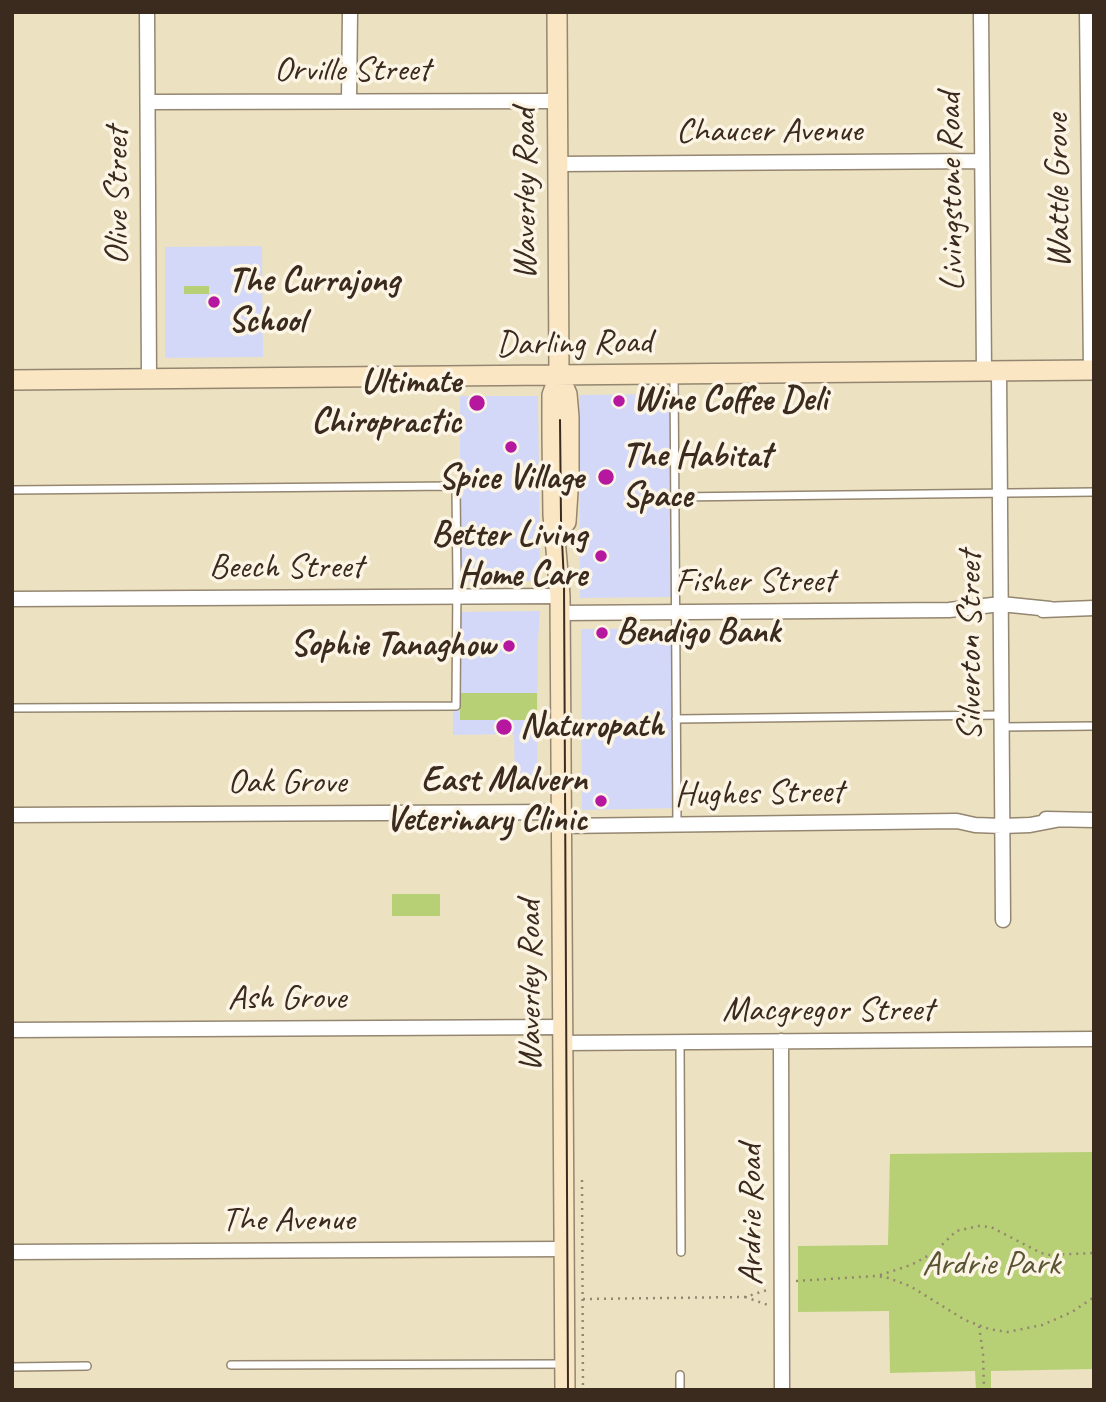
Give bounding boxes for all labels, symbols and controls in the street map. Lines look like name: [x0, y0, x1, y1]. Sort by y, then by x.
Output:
street label: Orville Street: [274, 50, 430, 92]
street label: Livingstone Road: [929, 92, 975, 292]
street label: Waverley Road: [505, 108, 547, 280]
street label: Chaucer Avenue: [676, 111, 862, 153]
street label: Wattle Grove: [1037, 113, 1081, 269]
street label: Olive Street: [97, 127, 139, 265]
place label: The Currajong School: [228, 261, 399, 343]
marker: The Currajong School: [206, 294, 222, 310]
street label: Darling Road: [496, 322, 652, 366]
place label: Ultimate Chiropractic: [311, 362, 461, 444]
place label: Wine Coffee Deli: [633, 380, 827, 422]
marker: Ultimate Chiropractic: [467, 393, 487, 413]
marker: Wine Coffee Deli: [611, 393, 627, 409]
place label: The Habitat Space: [622, 436, 771, 518]
marker: Spice Village: [503, 439, 519, 455]
place label: Spice Village: [438, 458, 584, 500]
marker: The Habitat Space: [596, 467, 616, 487]
place label: Better Living Home Care: [431, 515, 587, 597]
street label: Beech Street: [209, 547, 363, 589]
marker: Better Living Home Care: [593, 548, 609, 564]
street label: Silverton Street: [950, 551, 992, 741]
street label: Fisher Street: [675, 561, 835, 603]
place label: Bendigo Bank: [616, 612, 780, 654]
place label: Sophie Tanaghow: [290, 625, 495, 667]
marker: Bendigo Bank: [594, 625, 610, 641]
marker: Sophie Tanaghow: [501, 638, 517, 654]
place label: Naturopath: [520, 706, 664, 748]
marker: Naturopath: [494, 717, 514, 737]
place label: East Malvern Veterinary Clinic: [386, 760, 587, 842]
street label: Oak Grove: [228, 762, 346, 804]
street label: Hughes Street: [674, 772, 844, 816]
marker: East Malvern Veterinary Clinic: [593, 793, 609, 809]
street label: Waverley Road: [510, 900, 552, 1072]
street label: Ash Grove: [228, 978, 346, 1020]
street label: Macgregor Street: [722, 990, 934, 1032]
street label: Ardrie Road: [731, 1144, 773, 1286]
street label: The Avenue: [221, 1200, 355, 1242]
park label: Ardrie Park: [922, 1244, 1060, 1286]

